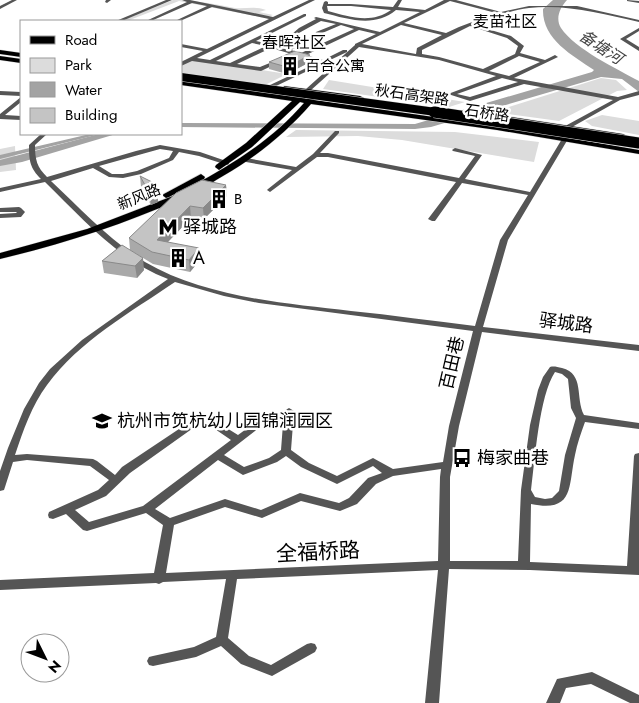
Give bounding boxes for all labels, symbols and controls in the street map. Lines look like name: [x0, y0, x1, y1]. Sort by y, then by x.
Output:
district label: 麦苗社区: [473, 10, 537, 33]
legend: [20, 20, 182, 135]
water label: 备塘河: [575, 24, 630, 71]
text: Road: [65, 29, 97, 51]
district label: 春晖社区: [262, 31, 326, 54]
text: Park: [65, 54, 92, 76]
building icon: 百合公寓: [279, 55, 301, 77]
place label: 百合公寓: [305, 55, 365, 77]
text: Water: [65, 79, 103, 101]
street label: 秋石高架路: [373, 79, 451, 111]
street label: 石桥路: [463, 99, 511, 127]
text: Building: [65, 104, 117, 126]
street label: 新风路: [114, 178, 164, 216]
building icon: B: [208, 188, 230, 210]
place label: B: [234, 188, 242, 210]
place label: 驿城路: [183, 214, 237, 240]
metro station icon: 驿城路: [157, 216, 179, 238]
place label: A: [193, 245, 205, 271]
building icon: A: [167, 247, 189, 269]
street label: 驿城路: [538, 307, 594, 339]
street label: 百田巷: [433, 334, 471, 392]
place label: 杭州市笕杭幼儿园锦润园区: [117, 408, 333, 434]
school or university icon: 杭州市笕杭幼儿园锦润园区: [91, 410, 113, 432]
place label: 梅家曲巷: [477, 445, 549, 471]
bus stop icon: 梅家曲巷: [451, 447, 473, 469]
street label: 全福桥路: [275, 535, 361, 569]
north arrow: [20, 633, 70, 683]
text: N: [44, 656, 66, 678]

